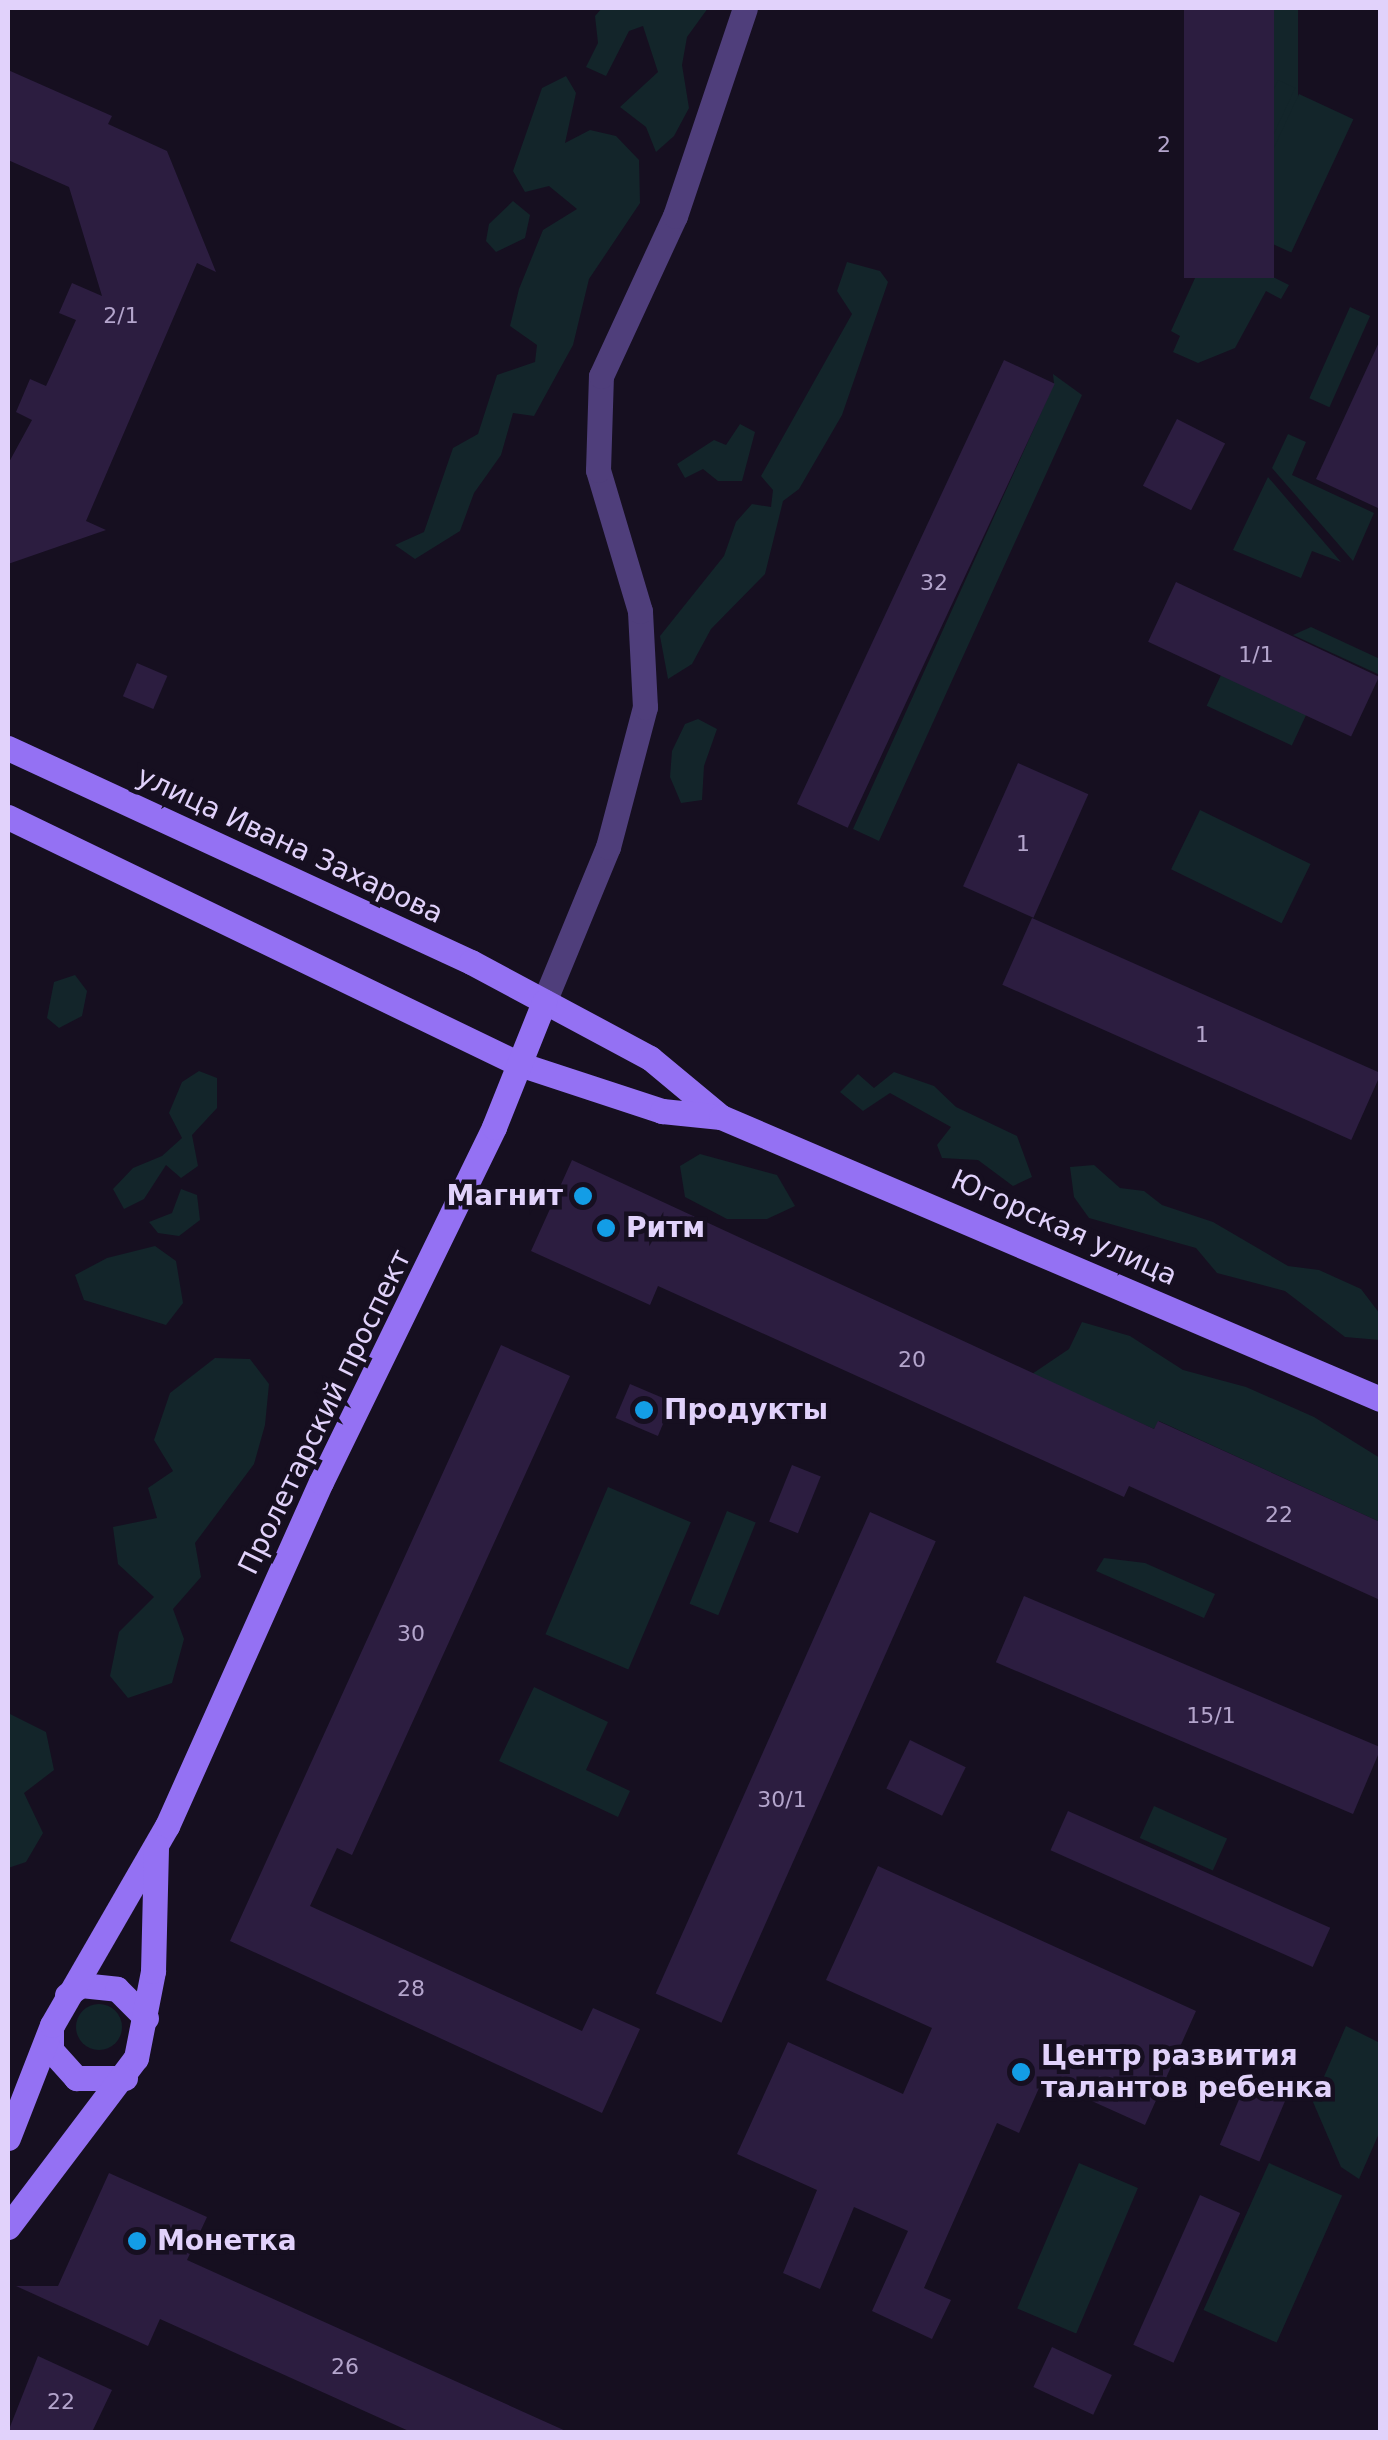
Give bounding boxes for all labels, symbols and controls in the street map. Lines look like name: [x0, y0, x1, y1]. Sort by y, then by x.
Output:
house number: 2: [1157, 132, 1171, 158]
house number: 2/1: [103, 303, 139, 329]
house number: 32: [920, 570, 948, 596]
house number: 1/1: [1238, 642, 1274, 668]
street label: улица Ивана Захарова: [131, 759, 449, 931]
house number: 1: [1016, 831, 1030, 857]
house number: 1: [1195, 1022, 1209, 1048]
street label: Югорская улица: [946, 1163, 1182, 1293]
place label: Магнит: [446, 1179, 563, 1213]
marker: Магнит: [572, 1185, 594, 1207]
place label: Ритм: [626, 1211, 705, 1245]
marker: Ритм: [595, 1217, 617, 1239]
street label: Пролетарский проспект: [232, 1244, 418, 1580]
house number: 20: [898, 1347, 926, 1373]
place label: Продукты: [664, 1393, 828, 1427]
marker: Продукты: [633, 1399, 655, 1421]
house number: 22: [1265, 1502, 1293, 1528]
house number: 30: [397, 1621, 425, 1647]
house number: 15/1: [1186, 1703, 1236, 1729]
house number: 30/1: [757, 1787, 807, 1813]
house number: 28: [397, 1976, 425, 2002]
place label: Центр развития талантов ребенка: [1041, 2039, 1333, 2105]
marker: Центр развития талантов ребенка: [1010, 2061, 1032, 2083]
place label: Монетка: [157, 2224, 297, 2258]
marker: Монетка: [126, 2230, 148, 2252]
house number: 26: [331, 2354, 359, 2380]
house number: 22: [47, 2389, 75, 2415]

